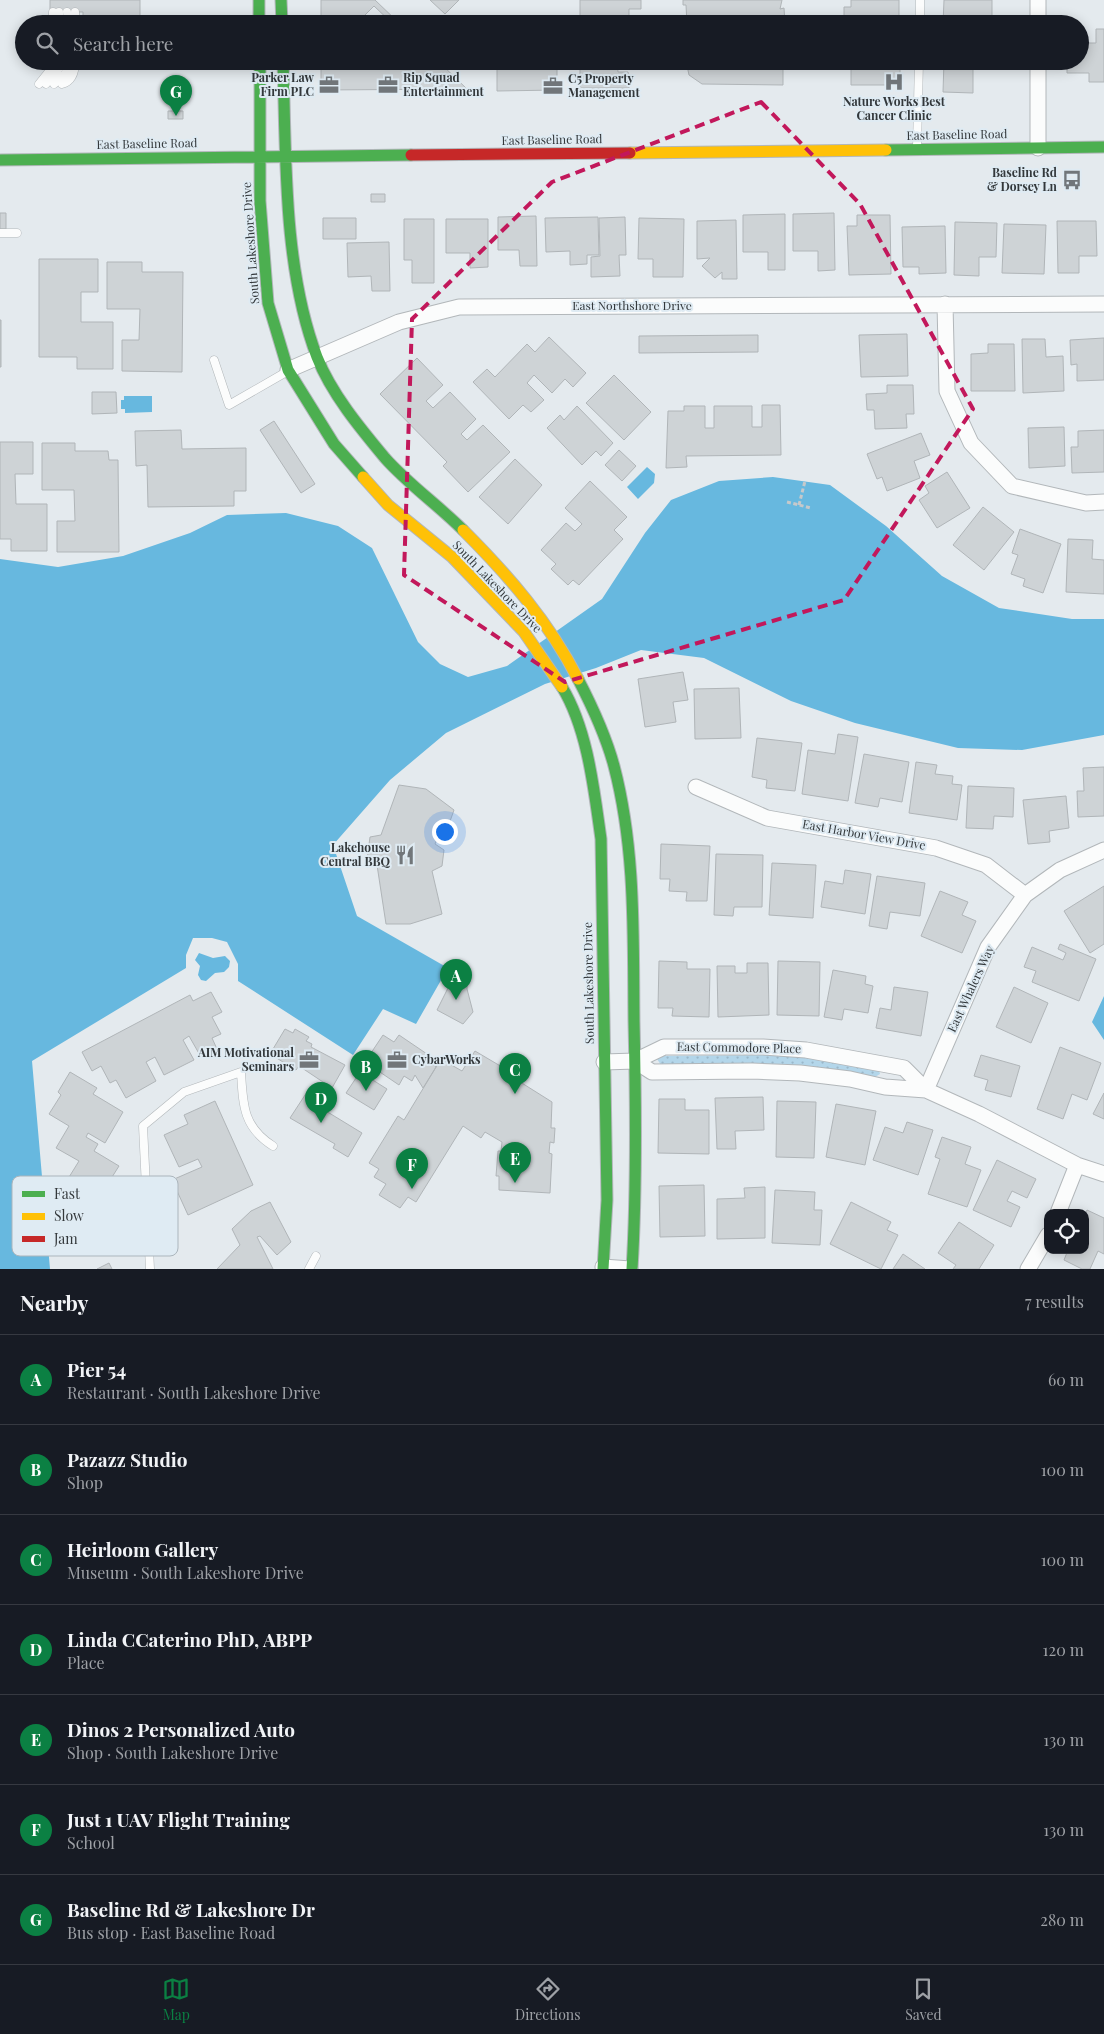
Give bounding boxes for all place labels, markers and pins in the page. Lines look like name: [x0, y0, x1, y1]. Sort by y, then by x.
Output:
place label: Parker Law Firm PLC: [251, 69, 315, 99]
place label: Rip Squad Entertainment: [403, 69, 485, 99]
place label: C5 Property Management: [568, 70, 640, 100]
hospital icon: Nature Works Best Cancer Clinic: [883, 71, 905, 93]
office icon: Parker Law Firm PLC: [318, 74, 340, 96]
office icon: Rip Squad Entertainment: [377, 74, 399, 96]
pin: G: [160, 75, 192, 116]
office icon: C5 Property Management: [542, 75, 564, 97]
place label: Nature Works Best Cancer Clinic: [843, 93, 946, 123]
place label: Baseline Rd & Dorsey Ln: [987, 164, 1058, 194]
bus stop icon: Baseline Rd & Dorsey Ln: [1061, 169, 1083, 191]
place label: Lakehouse Central BBQ: [320, 839, 390, 869]
restaurant icon: Lakehouse Central BBQ: [394, 844, 416, 866]
pin: A: [440, 959, 472, 1000]
place label: AIM Motivational Seminars: [197, 1044, 294, 1074]
office icon: AIM Motivational Seminars: [298, 1049, 320, 1071]
office icon: CybarWorks: [386, 1049, 408, 1071]
pin: B: [350, 1050, 382, 1091]
place label: CybarWorks: [412, 1051, 481, 1067]
pin: C: [499, 1053, 531, 1094]
pin: D: [305, 1082, 337, 1123]
pin: E: [499, 1142, 531, 1183]
pin: F: [396, 1148, 428, 1189]

